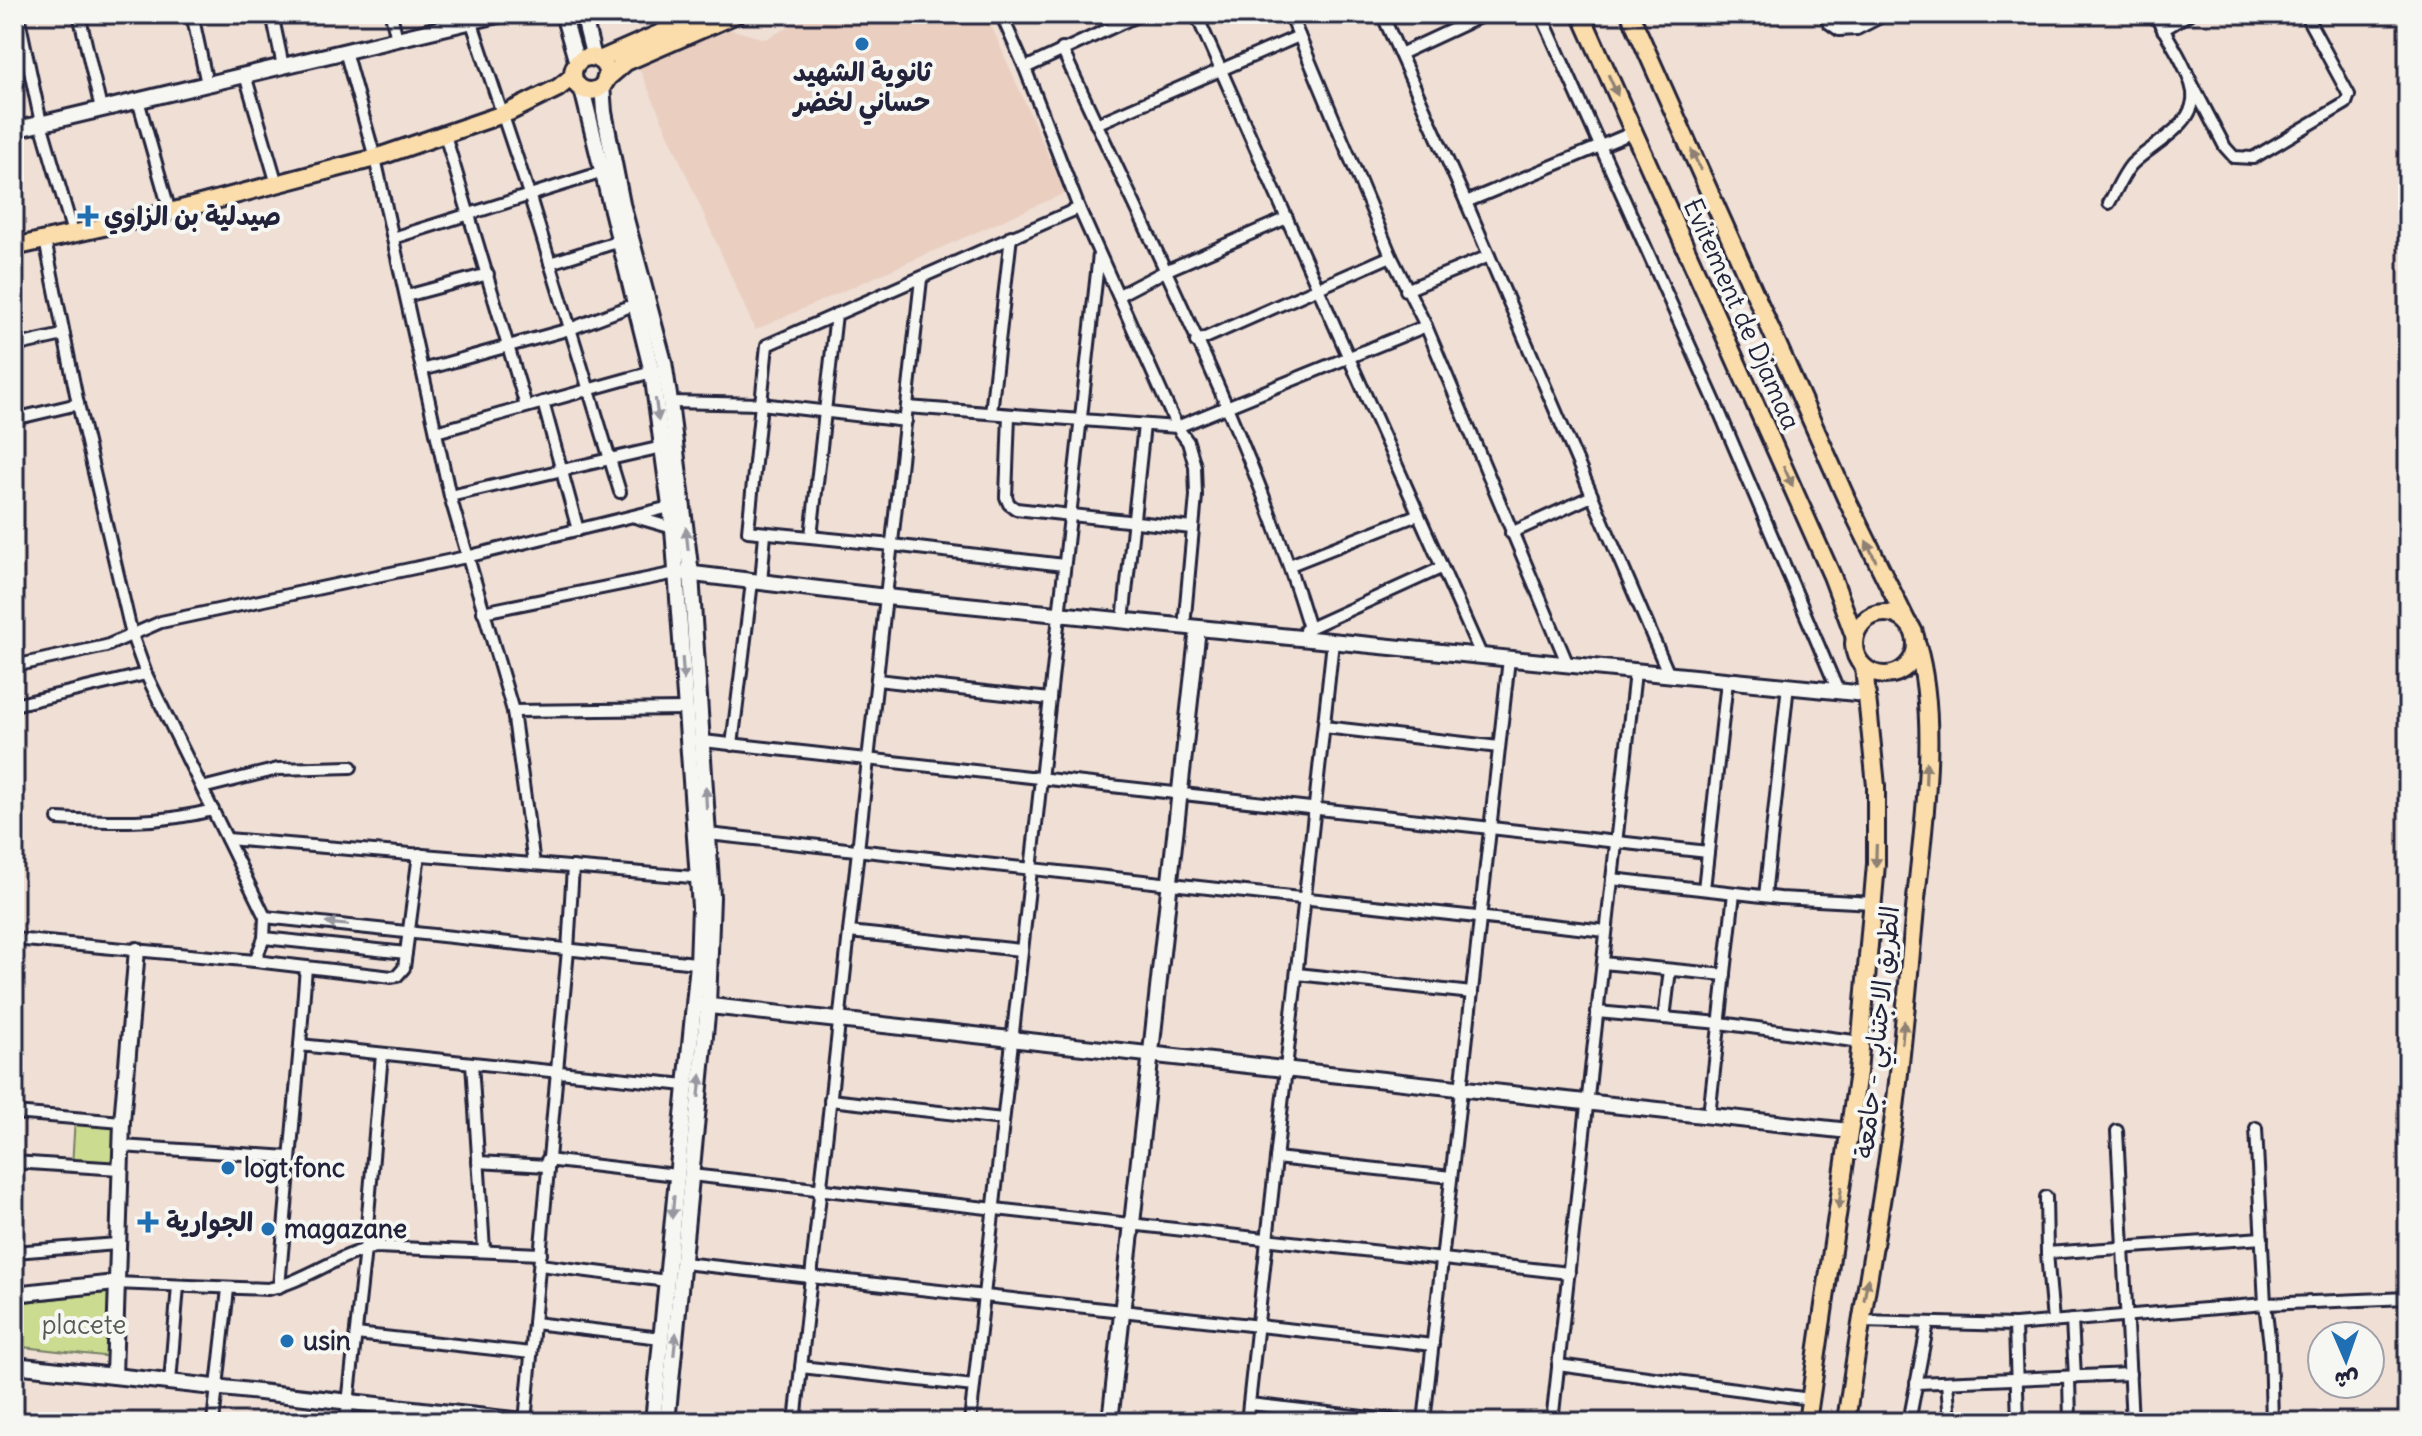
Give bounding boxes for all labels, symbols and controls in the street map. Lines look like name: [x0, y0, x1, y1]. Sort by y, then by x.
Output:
marker: ثانوية الشهيد حساني لخضر: [853, 35, 871, 53]
place label: ثانوية الشهيد حساني لخضر: [792, 55, 933, 126]
one-way arrow: [1607, 73, 1620, 97]
one-way arrow: [1689, 148, 1702, 172]
street label: Evitement de Djamaa: [1677, 193, 1808, 434]
place label: صيدلية بن الزاوي: [104, 199, 281, 235]
marker: صيدلية بن الزاوي: [79, 207, 97, 225]
one-way arrow: [651, 398, 664, 423]
one-way arrow: [1781, 464, 1795, 488]
one-way arrow: [681, 526, 694, 551]
one-way arrow: [1864, 539, 1877, 562]
one-way arrow: [677, 657, 690, 682]
one-way arrow: [1919, 760, 1932, 785]
one-way arrow: [699, 785, 712, 810]
one-way arrow: [1869, 844, 1882, 869]
street label: الطريق الاجتنابي - جامعة: [1847, 904, 1913, 1161]
one-way arrow: [324, 918, 349, 931]
one-way arrow: [1897, 1019, 1910, 1044]
one-way arrow: [694, 1073, 707, 1098]
place label: logt fonc: [244, 1151, 345, 1184]
marker: logt fonc: [219, 1159, 237, 1177]
one-way arrow: [1833, 1186, 1845, 1211]
one-way arrow: [666, 1195, 679, 1220]
place label: الجوارية: [166, 1205, 253, 1239]
marker: الجوارية: [137, 1211, 159, 1233]
place label: magazane: [284, 1212, 407, 1245]
marker: magazane: [259, 1220, 277, 1238]
one-way arrow: [1860, 1277, 1872, 1302]
park label: placete: [42, 1308, 126, 1341]
north arrow: [2306, 1320, 2386, 1400]
place label: usin: [303, 1324, 351, 1357]
one-way arrow: [668, 1331, 681, 1356]
marker: usin: [278, 1332, 296, 1350]
text: ش: [2334, 1366, 2359, 1394]

